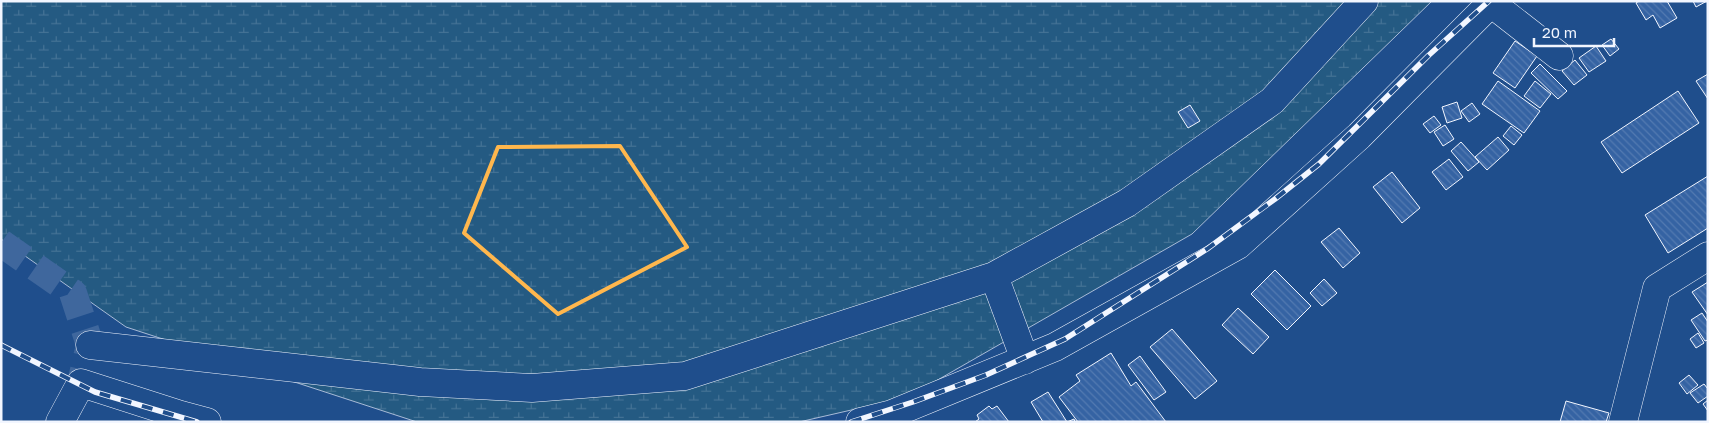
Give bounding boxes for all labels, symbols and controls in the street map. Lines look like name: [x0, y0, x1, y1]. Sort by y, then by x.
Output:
scale bar: [1534, 15, 1614, 47]
text: 20 m: [1542, 23, 1577, 41]

